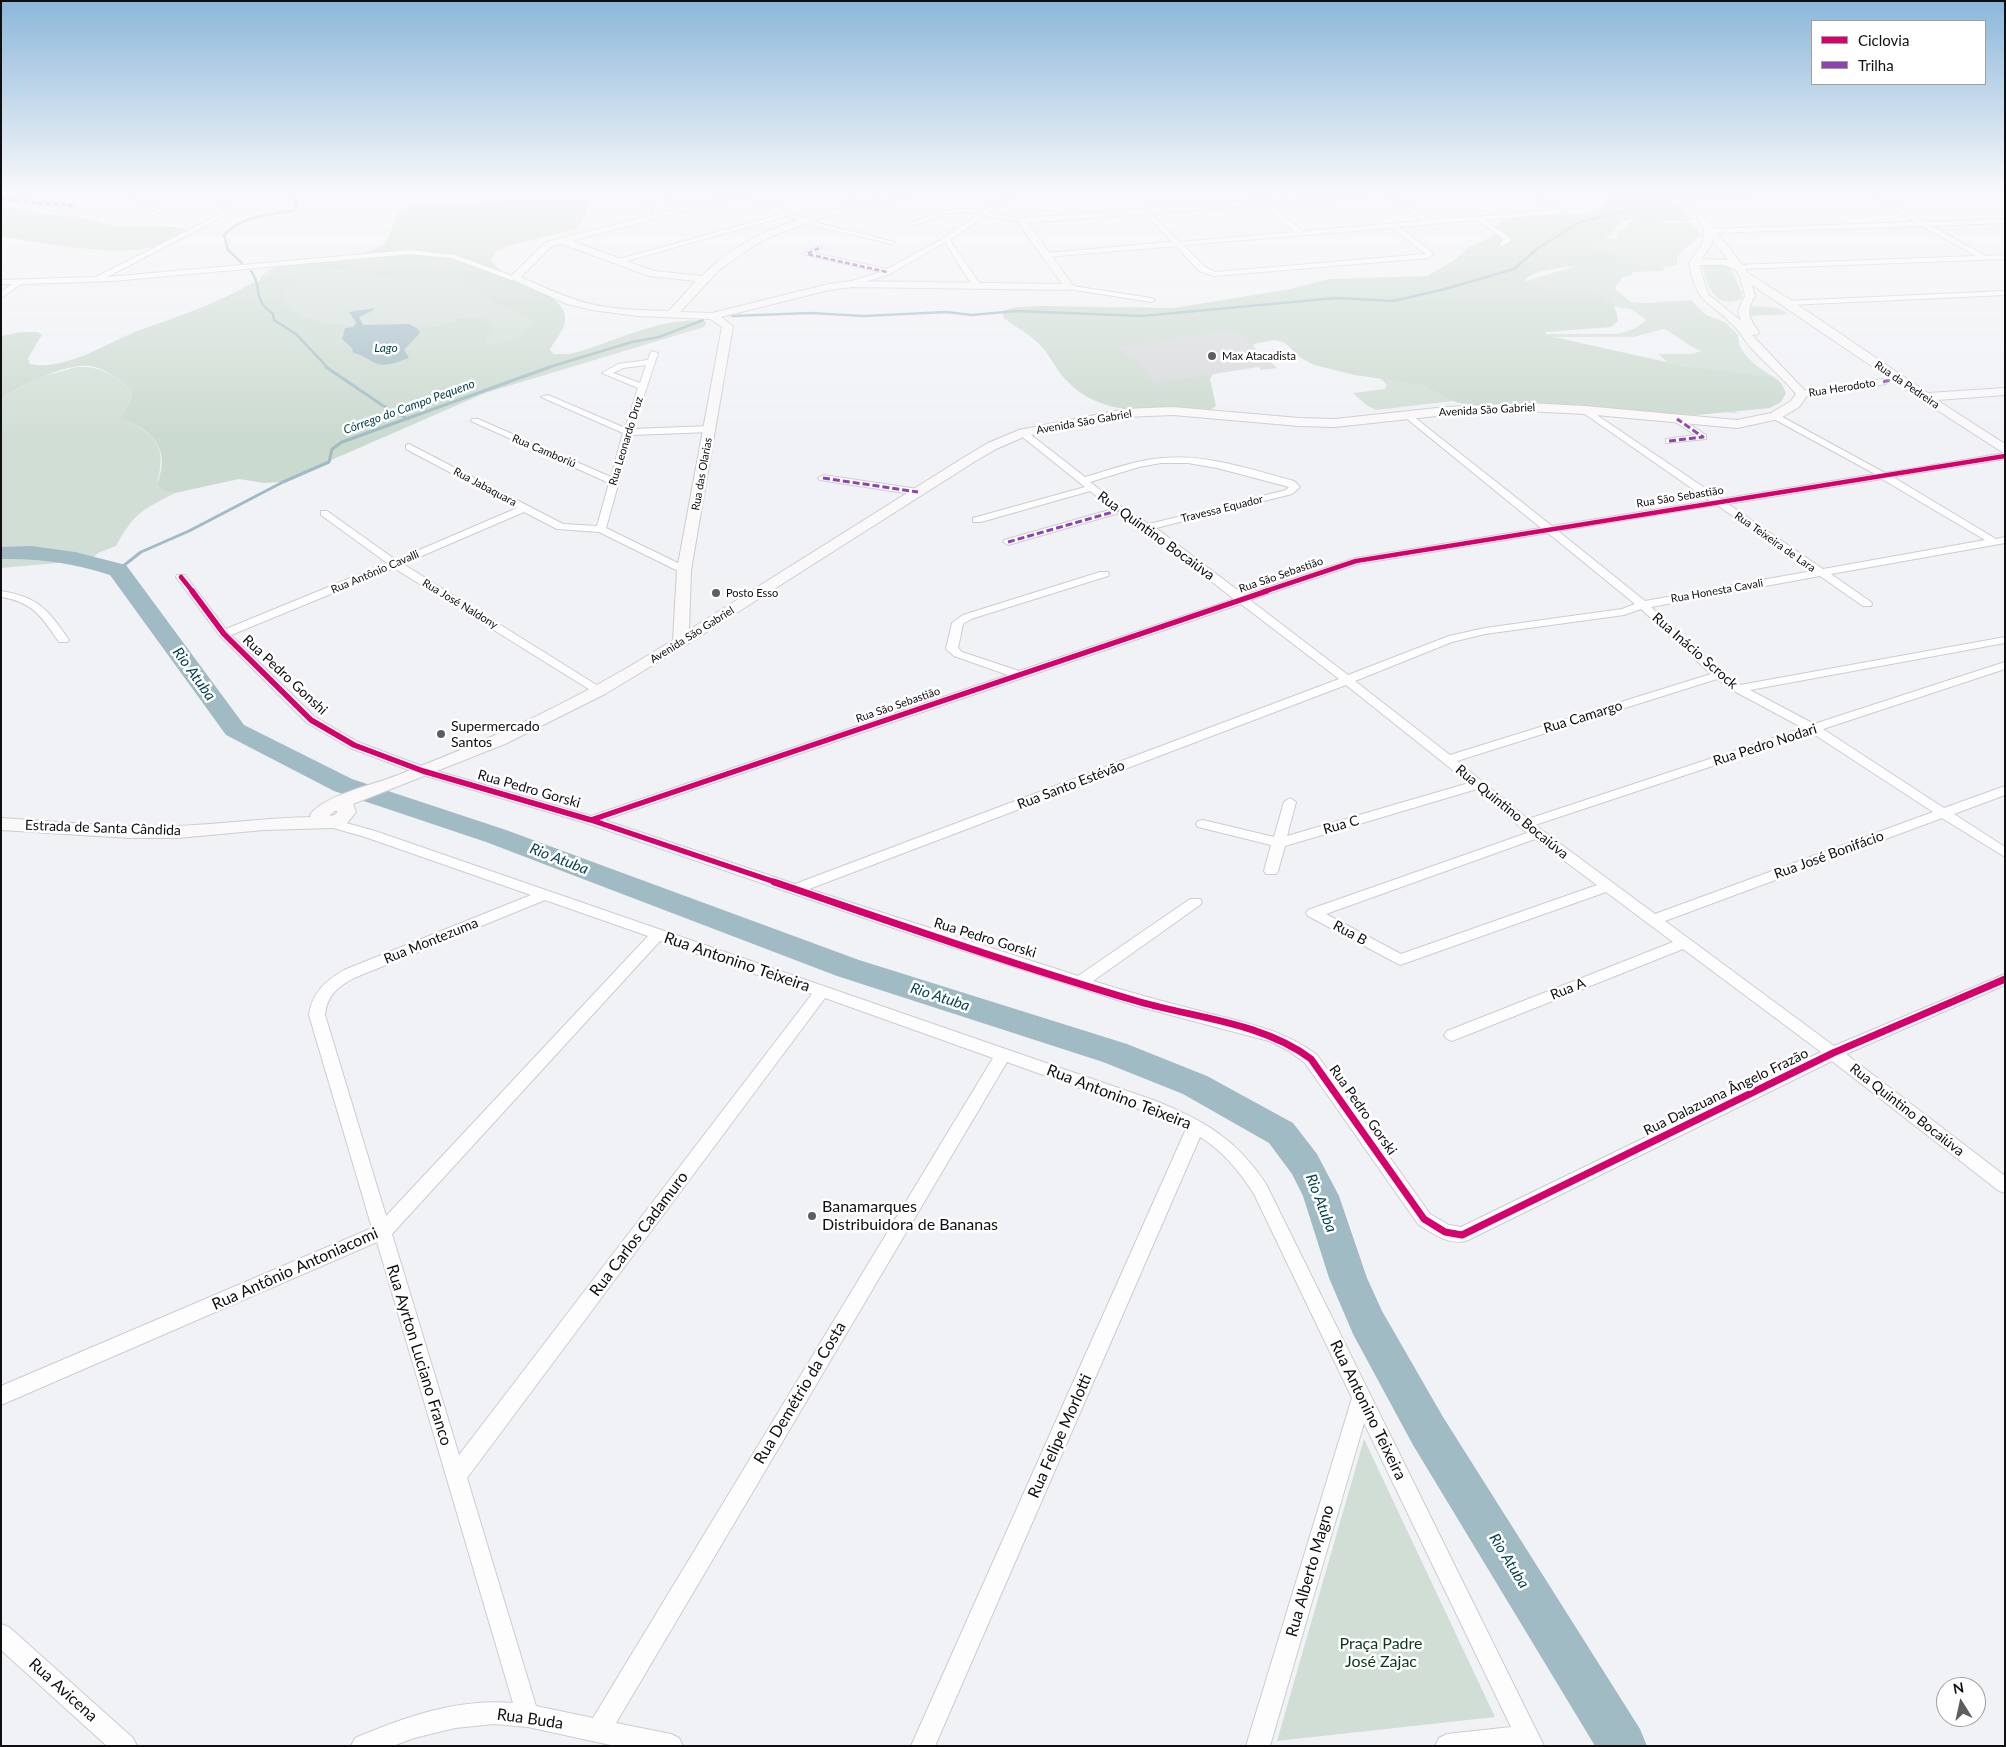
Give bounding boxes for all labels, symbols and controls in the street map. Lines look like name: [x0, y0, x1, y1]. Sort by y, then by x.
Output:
legend: [1811, 20, 1986, 85]
text: Ciclovia: [1858, 31, 1909, 49]
text: Trilha: [1858, 56, 1894, 74]
water label: Lago: [374, 341, 398, 355]
place label: Max Atacadista: [1222, 349, 1296, 363]
marker: Max Atacadista: [1206, 350, 1218, 362]
street label: Rua da Pedreira: [1872, 358, 1942, 412]
street label: Rua Herodoto: [1808, 376, 1876, 400]
water label: Córrego do Campo Pequeno: [341, 377, 477, 437]
street label: Rua Leonardo Druz: [606, 395, 646, 487]
street label: Avenida São Gabriel: [1438, 401, 1536, 419]
street label: Avenida São Gabriel: [1035, 407, 1133, 437]
street label: Rua Camboriú: [510, 432, 578, 470]
street label: Rua das Olarias: [689, 436, 715, 512]
street label: Rua Jabaquara: [451, 465, 519, 509]
street label: Rua São Sebastião: [1635, 484, 1725, 510]
street label: Rua Quintino Bocaiúva: [1094, 488, 1218, 584]
street label: Travessa Equador: [1180, 492, 1264, 526]
street label: Rua Teixeira de Lara: [1732, 509, 1818, 575]
street label: Rua Antônio Cavalli: [329, 548, 421, 596]
street label: Rua São Sebastião: [1237, 554, 1325, 596]
street label: Rua José Naldony: [420, 576, 500, 632]
street label: Rua Honesta Cavali: [1670, 576, 1764, 606]
place label: Posto Esso: [726, 586, 778, 600]
marker: Posto Esso: [710, 587, 722, 599]
street label: Avenida São Gabriel: [648, 604, 736, 666]
street label: Rua Inácio Scrock: [1649, 609, 1741, 693]
street label: Rua Pedro Gonshi: [239, 631, 331, 719]
water label: Rio Atuba: [169, 644, 219, 704]
street label: Rua São Sebastião: [854, 684, 942, 726]
street label: Rua Camargo: [1542, 697, 1624, 737]
place label: Supermercado Santos: [451, 718, 540, 750]
street label: Rua Pedro Nodari: [1711, 720, 1819, 770]
marker: Supermercado Santos: [435, 728, 447, 740]
street label: Rua Santo Estévão: [1015, 757, 1127, 813]
street label: Rua Quintino Bocaiúva: [1452, 761, 1572, 863]
street label: Rua Pedro Gorski: [476, 766, 582, 812]
street label: Rua C: [1321, 812, 1361, 838]
street label: Estrada de Santa Cândida: [25, 817, 181, 839]
street label: Rua José Bonifácio: [1772, 827, 1886, 883]
water label: Rio Atuba: [527, 840, 591, 878]
street label: Rua Montezuma: [381, 914, 481, 968]
street label: Rua Pedro Gorski: [932, 914, 1038, 962]
street label: Rua B: [1330, 917, 1370, 949]
street label: Rua Antonino Teixeira: [661, 928, 813, 996]
street label: Rua A: [1548, 974, 1588, 1004]
water label: Rio Atuba: [908, 979, 972, 1015]
street label: Rua Dalazuana Ângelo Frazão: [1641, 1045, 1811, 1139]
street label: Rua Quintino Bocaiúva: [1846, 1060, 1968, 1160]
street label: Rua Antonino Teixeira: [1044, 1061, 1194, 1133]
street label: Rua Pedro Gorski: [1326, 1062, 1400, 1158]
street label: Rua Carlos Cadamuro: [586, 1168, 692, 1300]
water label: Rio Atuba: [1302, 1171, 1340, 1235]
place label: Banamarques Distribuidora de Bananas: [822, 1197, 998, 1235]
marker: Banamarques Distribuidora de Bananas: [806, 1210, 818, 1222]
street label: Rua Antônio Antoniacomi: [209, 1224, 381, 1314]
street label: Rua Ayrton Luciano Franco: [382, 1262, 456, 1448]
street label: Rua Demétrio da Costa: [750, 1318, 850, 1468]
street label: Rua Antonino Teixeira: [1326, 1337, 1410, 1483]
street label: Rua Felipe Morlotti: [1024, 1371, 1096, 1501]
street label: Rua Alberto Magno: [1282, 1503, 1338, 1639]
water label: Rio Atuba: [1485, 1530, 1533, 1592]
park label: Praça Padre José Zajac: [1339, 1634, 1423, 1672]
street label: Rua Avicena: [25, 1654, 101, 1726]
north arrow: [1936, 1677, 1986, 1727]
text: N: [1952, 1678, 1965, 1697]
street label: Rua Buda: [496, 1705, 564, 1733]

